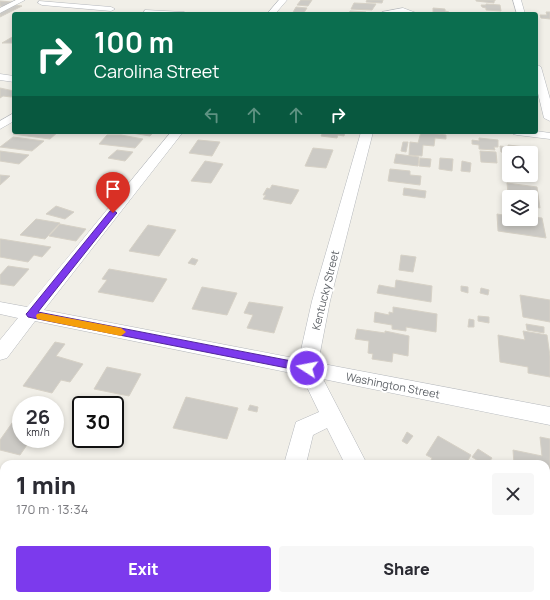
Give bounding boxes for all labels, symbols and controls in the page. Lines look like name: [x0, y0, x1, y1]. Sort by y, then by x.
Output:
text: 100 m: [94, 23, 174, 61]
icon: right: [28, 28, 80, 80]
text: Carolina Street: [94, 59, 219, 83]
icon: left: [201, 104, 223, 126]
icon: ahead: [243, 104, 265, 126]
icon: ahead: [285, 104, 307, 126]
icon: right: [327, 104, 349, 126]
map controls: [502, 146, 538, 226]
button: search: [502, 146, 538, 182]
pin: [96, 172, 130, 213]
icon: arrive: [102, 178, 124, 200]
button: layers: [502, 190, 538, 226]
street label: Kentucky Street: [308, 249, 342, 331]
position arrow: [286, 347, 328, 389]
street label: Washington Street: [345, 369, 441, 401]
speed limit sign: 30: [72, 396, 124, 448]
text: 26: [26, 403, 50, 430]
text: km/h: [26, 425, 50, 439]
text: 1 min: [16, 468, 76, 501]
button: close: [492, 473, 534, 515]
text: 170 m · 13:34: [16, 500, 88, 518]
button: Exit: [16, 546, 271, 592]
button: Share: [279, 546, 534, 592]

